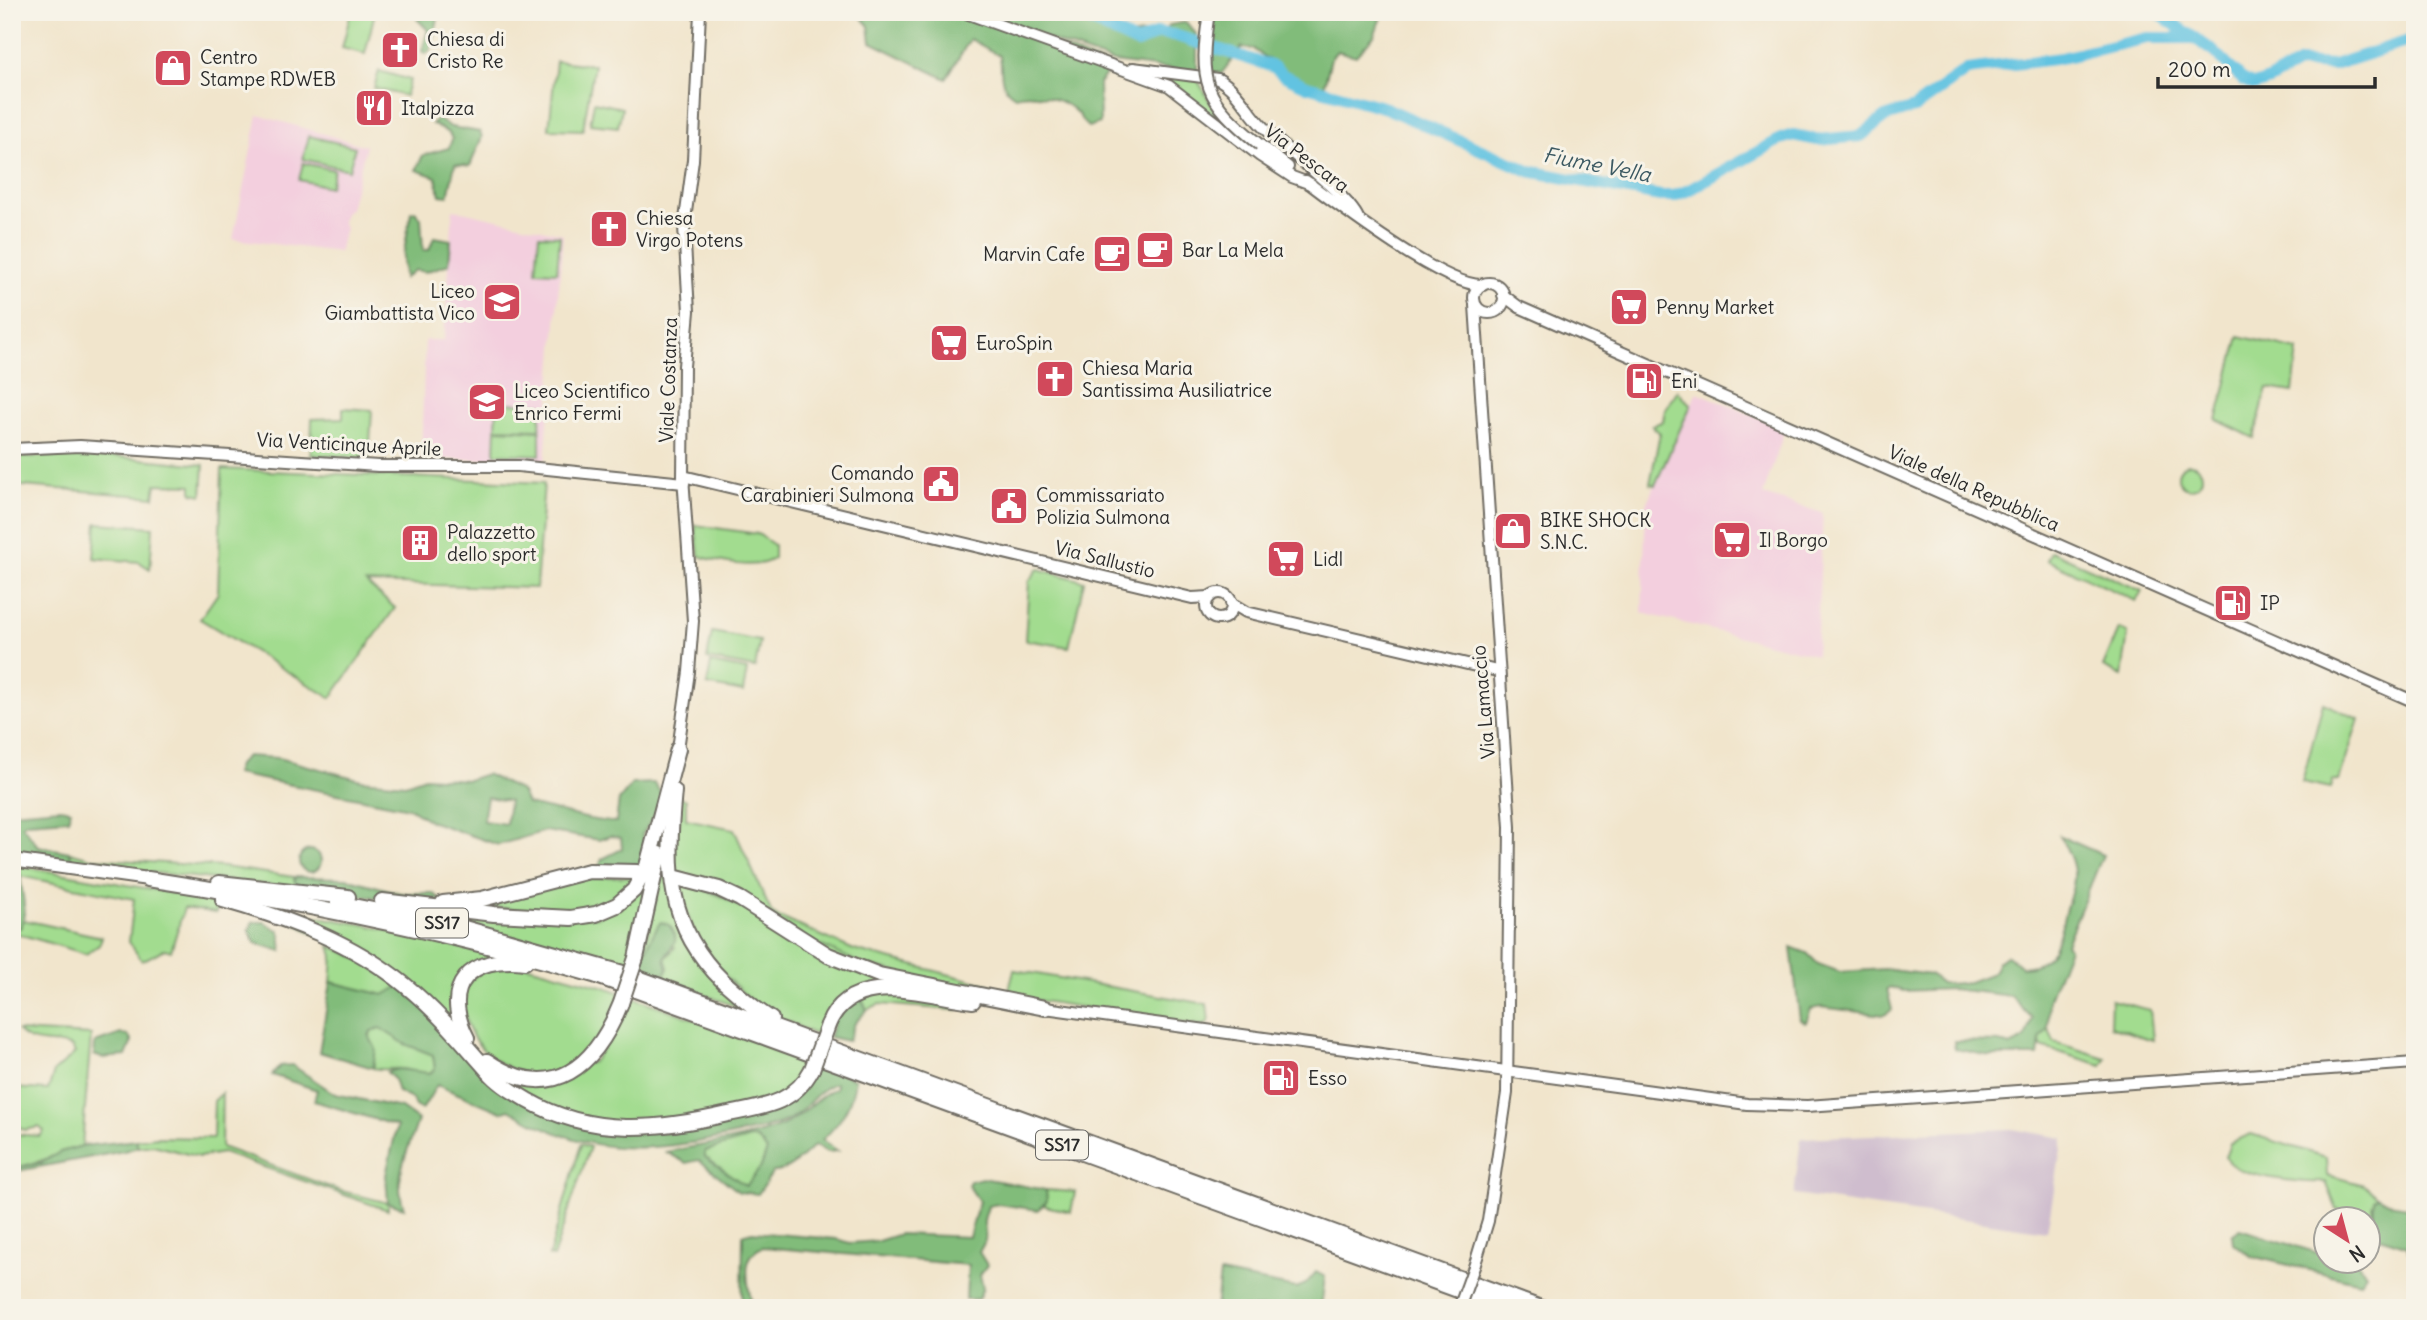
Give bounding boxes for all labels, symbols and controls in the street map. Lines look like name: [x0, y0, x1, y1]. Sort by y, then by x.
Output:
place label: Chiesa di Cristo Re: [427, 27, 504, 73]
church icon: Chiesa di Cristo Re: [379, 29, 421, 71]
place label: Centro Stampe RDWEB: [200, 45, 336, 91]
scale bar: [2158, 46, 2374, 90]
shop icon: Centro Stampe RDWEB: [152, 47, 194, 89]
text: 200 m: [2168, 56, 2231, 83]
restaurant icon: Italpizza: [353, 87, 395, 129]
place label: Italpizza: [401, 96, 474, 120]
street label: Via Pescara: [1260, 118, 1354, 198]
water label: Fiume Vella: [1541, 141, 1654, 188]
place label: Chiesa Virgo Potens: [636, 206, 743, 252]
church icon: Chiesa Virgo Potens: [588, 208, 630, 250]
cafe icon: Bar La Mela: [1134, 229, 1176, 271]
cafe icon: Marvin Cafe: [1091, 233, 1133, 275]
place label: Bar La Mela: [1182, 238, 1284, 262]
place label: Marvin Cafe: [983, 242, 1085, 266]
place label: Liceo Giambattista Vico: [324, 279, 475, 325]
school or university icon: Liceo Giambattista Vico: [481, 281, 523, 323]
supermarket icon: Penny Market: [1608, 286, 1650, 328]
place label: Penny Market: [1656, 295, 1774, 319]
street label: Viale Costanza: [654, 317, 682, 443]
supermarket icon: EuroSpin: [928, 322, 970, 364]
place label: EuroSpin: [976, 331, 1053, 355]
place label: Chiesa Maria Santissima Ausiliatrice: [1082, 356, 1272, 402]
church icon: Chiesa Maria Santissima Ausiliatrice: [1034, 358, 1076, 400]
fuel station icon: Eni: [1623, 360, 1665, 402]
place label: Eni: [1671, 369, 1697, 393]
place label: Liceo Scientifico Enrico Fermi: [514, 379, 650, 425]
school or university icon: Liceo Scientifico Enrico Fermi: [466, 381, 508, 423]
street label: Via Venticinque Aprile: [256, 427, 442, 461]
street label: Viale della Repubblica: [1885, 439, 2063, 537]
place label: Comando Carabinieri Sulmona: [741, 461, 914, 507]
public building icon: Comando Carabinieri Sulmona: [920, 463, 962, 505]
place label: Commissariato Polizia Sulmona: [1036, 483, 1170, 529]
public building icon: Commissariato Polizia Sulmona: [988, 485, 1030, 527]
place label: BIKE SHOCK S.N.C.: [1540, 508, 1651, 554]
shop icon: BIKE SHOCK S.N.C.: [1492, 510, 1534, 552]
supermarket icon: Il Borgo: [1711, 519, 1753, 561]
place label: Palazzetto dello sport: [447, 520, 536, 566]
building icon: Palazzetto dello sport: [399, 522, 441, 564]
place label: Il Borgo: [1759, 528, 1828, 552]
street label: Via Sallustio: [1052, 535, 1158, 583]
supermarket icon: Lidl: [1265, 538, 1307, 580]
place label: Lidl: [1313, 547, 1343, 571]
fuel station icon: IP: [2212, 582, 2254, 624]
place label: IP: [2260, 591, 2280, 615]
street label: Via Lamaccio: [1466, 644, 1500, 760]
road number: SS17: [416, 908, 468, 938]
fuel station icon: Esso: [1260, 1057, 1302, 1099]
place label: Esso: [1308, 1066, 1347, 1090]
road number: SS17: [1036, 1130, 1088, 1160]
north arrow: [2312, 1204, 2382, 1274]
text: N: [2345, 1240, 2369, 1267]

